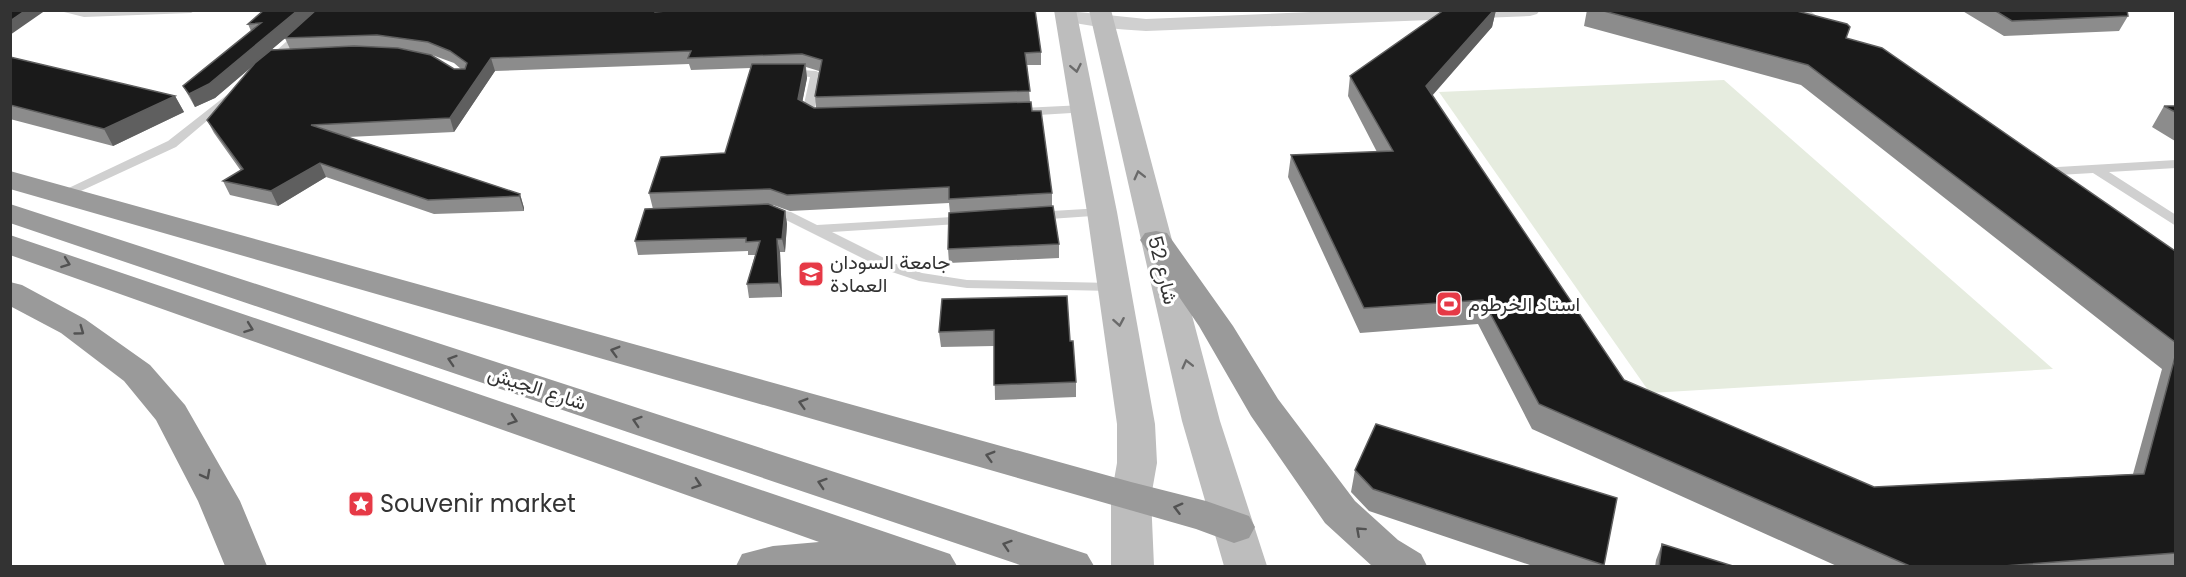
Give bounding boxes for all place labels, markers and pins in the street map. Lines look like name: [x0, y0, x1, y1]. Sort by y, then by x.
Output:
place label: جامعة السودان العمادة: [830, 248, 950, 299]
school or university icon: جامعة السودان العمادة: [796, 259, 826, 289]
sports icon: استاد الخرطوم: [1434, 289, 1464, 319]
place label: استاد الخرطوم: [1468, 290, 1580, 318]
place label: Souvenir market: [380, 487, 576, 520]
place icon: Souvenir market: [346, 489, 376, 519]

